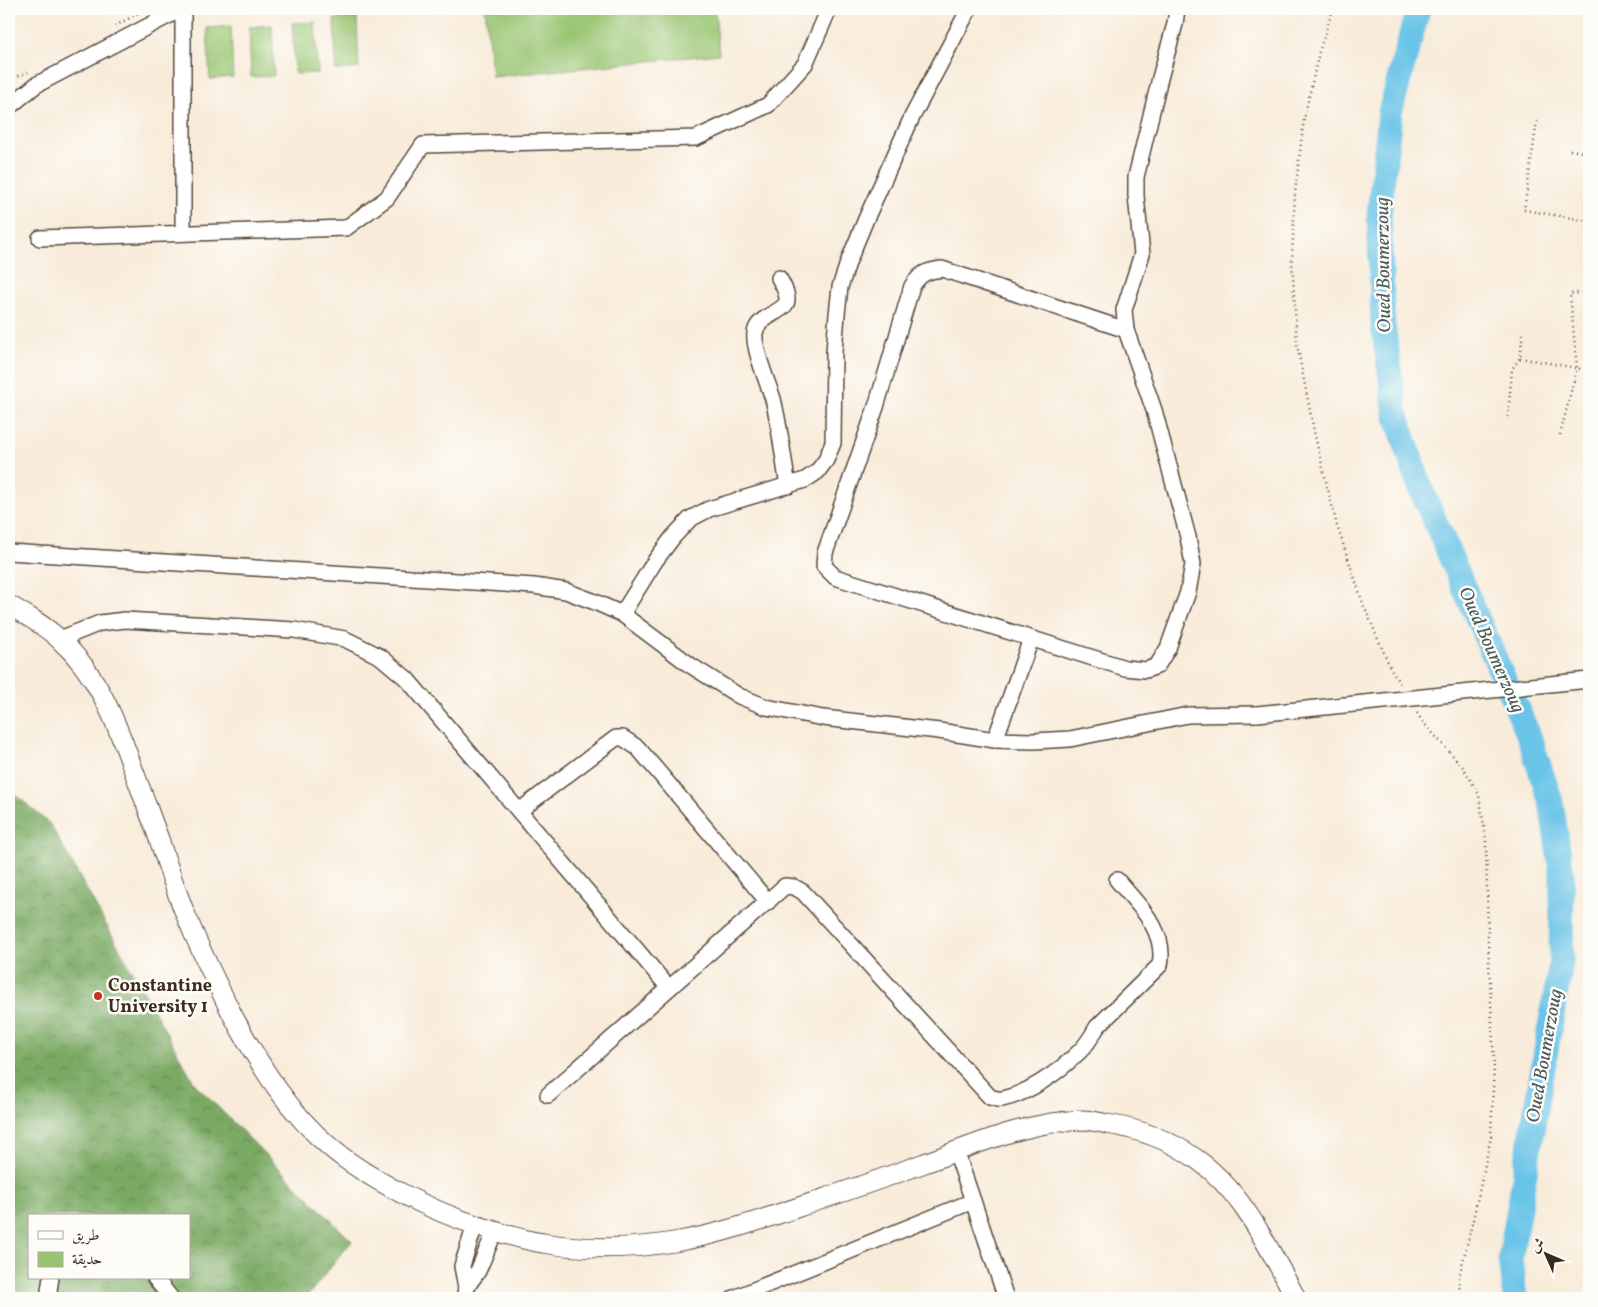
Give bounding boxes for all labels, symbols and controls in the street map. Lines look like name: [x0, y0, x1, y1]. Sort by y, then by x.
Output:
water label: Oued Boumerzoug: [1370, 197, 1398, 333]
water label: Oued Boumerzoug: [1452, 583, 1530, 717]
place label: Constantine University 1: [108, 974, 212, 1020]
water label: Oued Boumerzoug: [1520, 987, 1570, 1125]
marker: Constantine University 1: [92, 990, 104, 1002]
legend: [28, 1214, 190, 1280]
text: طريق: [72, 1226, 99, 1247]
north arrow: [1520, 1230, 1570, 1280]
text: ش: [1526, 1234, 1550, 1257]
text: حديقة: [72, 1250, 102, 1271]

